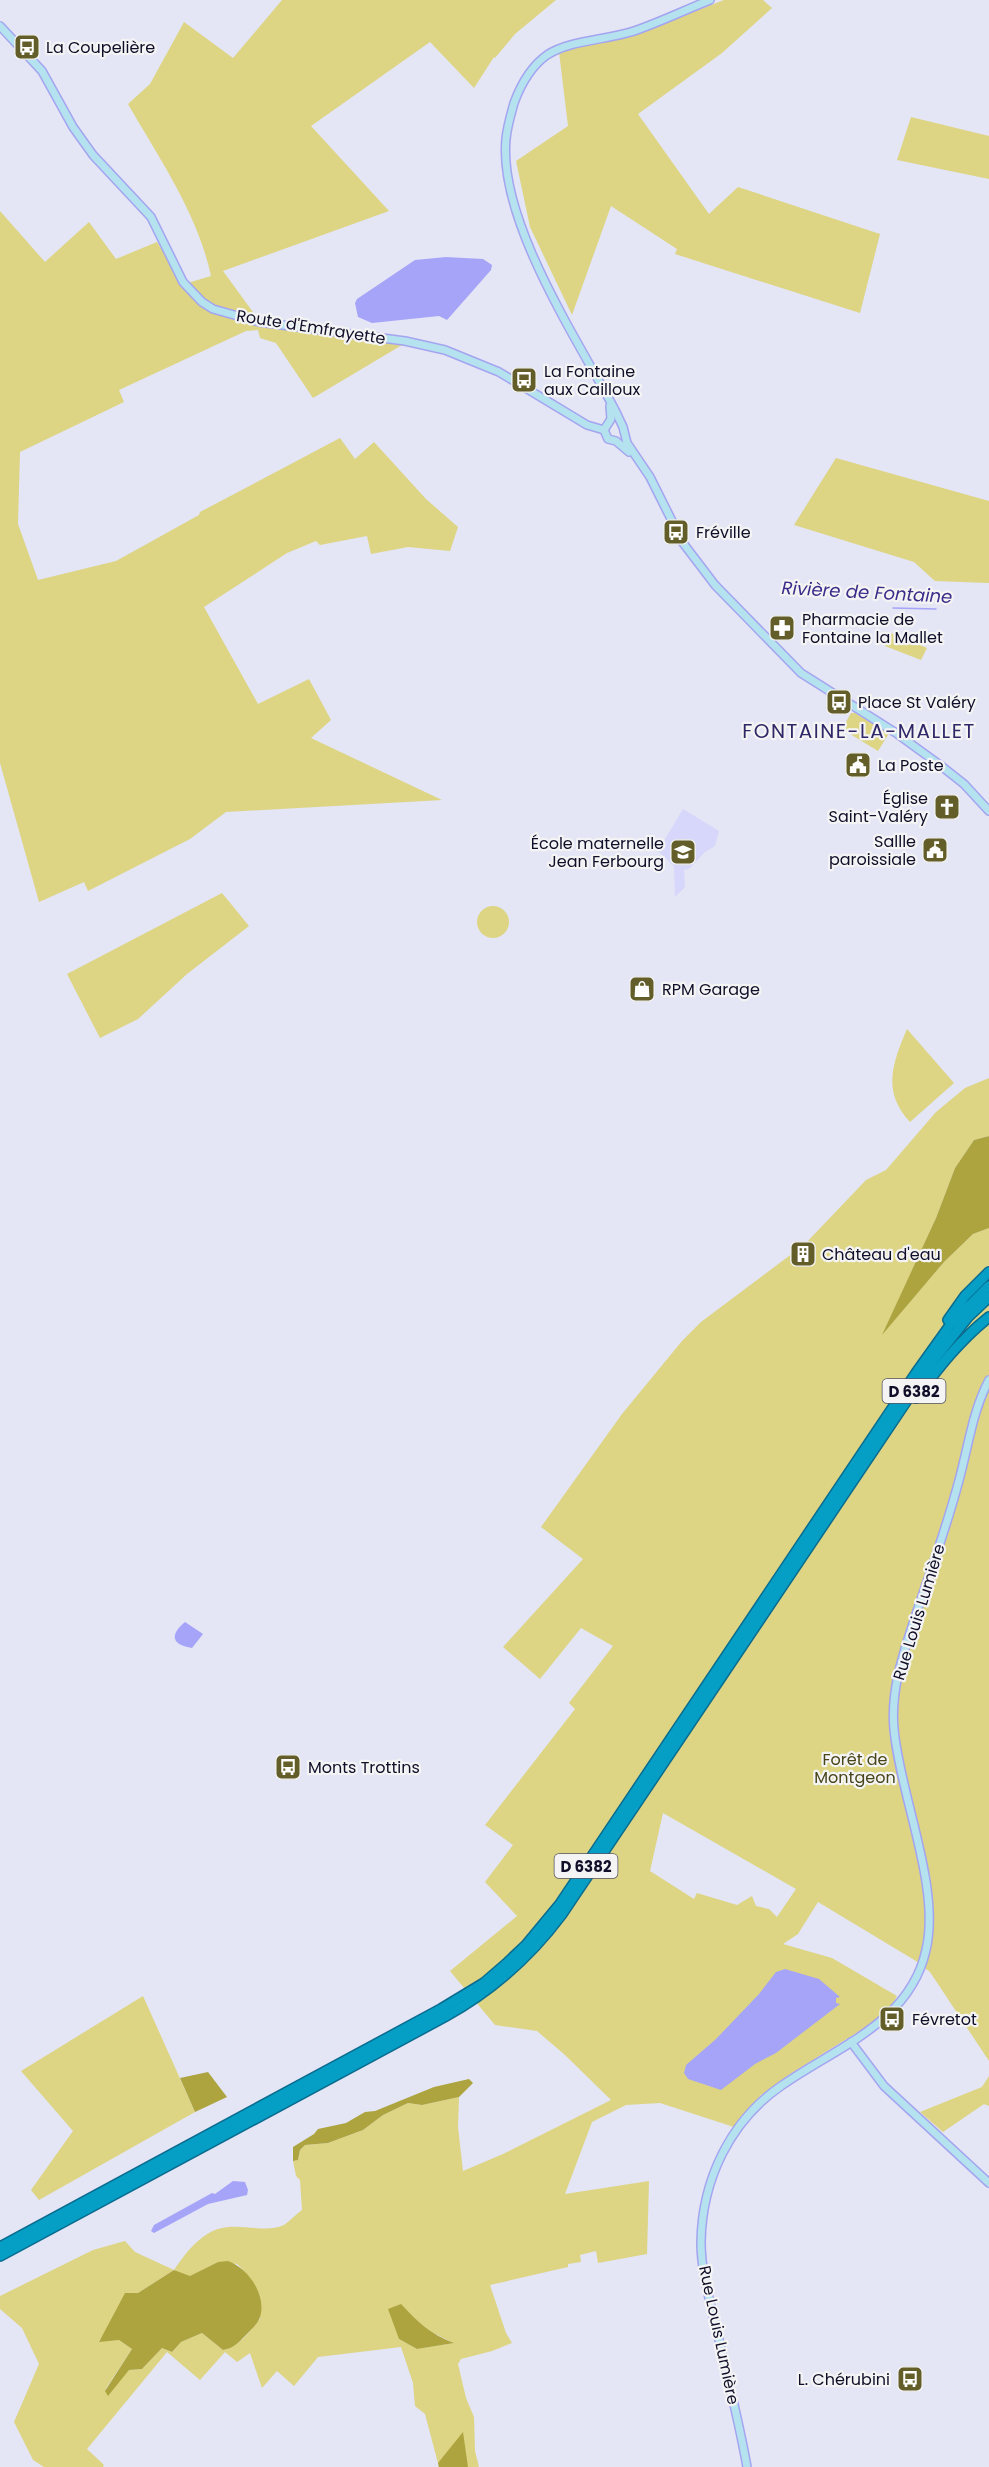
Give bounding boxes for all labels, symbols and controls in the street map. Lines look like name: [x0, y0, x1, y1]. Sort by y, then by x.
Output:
bus stop icon: La Coupelière: [12, 32, 42, 62]
place label: La Coupelière: [46, 36, 155, 59]
street label: Route d'Emfrayette: [235, 304, 387, 350]
place label: La Fontaine aux Cailloux: [544, 360, 640, 401]
bus stop icon: La Fontaine aux Cailloux: [509, 365, 539, 395]
bus stop icon: Fréville: [661, 517, 691, 547]
place label: Fréville: [696, 521, 751, 544]
water label: Rivière de Fontaine: [781, 575, 953, 609]
place label: Pharmacie de Fontaine la Mallet: [802, 608, 943, 649]
pharmacy icon: Pharmacie de Fontaine la Mallet: [767, 613, 797, 643]
bus stop icon: Place St Valéry: [824, 687, 854, 717]
place label: Place St Valéry: [858, 691, 976, 714]
district label: FONTAINE-LA-MALLET: [742, 717, 976, 745]
public building icon: La Poste: [843, 750, 873, 780]
place label: La Poste: [878, 754, 944, 777]
place label: Église Saint-Valéry: [829, 787, 928, 828]
church icon: Église Saint-Valéry: [932, 792, 962, 822]
place label: Sallle paroissiale: [829, 830, 916, 871]
place label: École maternelle Jean Ferbourg: [531, 832, 664, 873]
public building icon: Sallle paroissiale: [920, 835, 950, 865]
school or university icon: École maternelle Jean Ferbourg: [668, 837, 698, 867]
shop icon: RPM Garage: [627, 974, 657, 1004]
place label: RPM Garage: [662, 978, 760, 1001]
building icon: Château d'eau: [788, 1239, 818, 1269]
place label: Château d'eau: [822, 1243, 941, 1266]
road number: D 6382: [882, 1379, 946, 1403]
street label: Rue Louis Lumière: [887, 1541, 951, 1683]
park label: Forêt de Montgeon: [814, 1748, 896, 1789]
bus stop icon: Monts Trottins: [273, 1752, 303, 1782]
place label: Monts Trottins: [308, 1756, 420, 1779]
road number: D 6382: [554, 1854, 618, 1878]
bus stop icon: Févretot: [877, 2004, 907, 2034]
place label: Févretot: [912, 2008, 977, 2031]
street label: Rue Louis Lumière: [693, 2263, 745, 2407]
bus stop icon: L. Chérubini: [895, 2364, 925, 2394]
place label: L. Chérubini: [798, 2368, 890, 2391]

